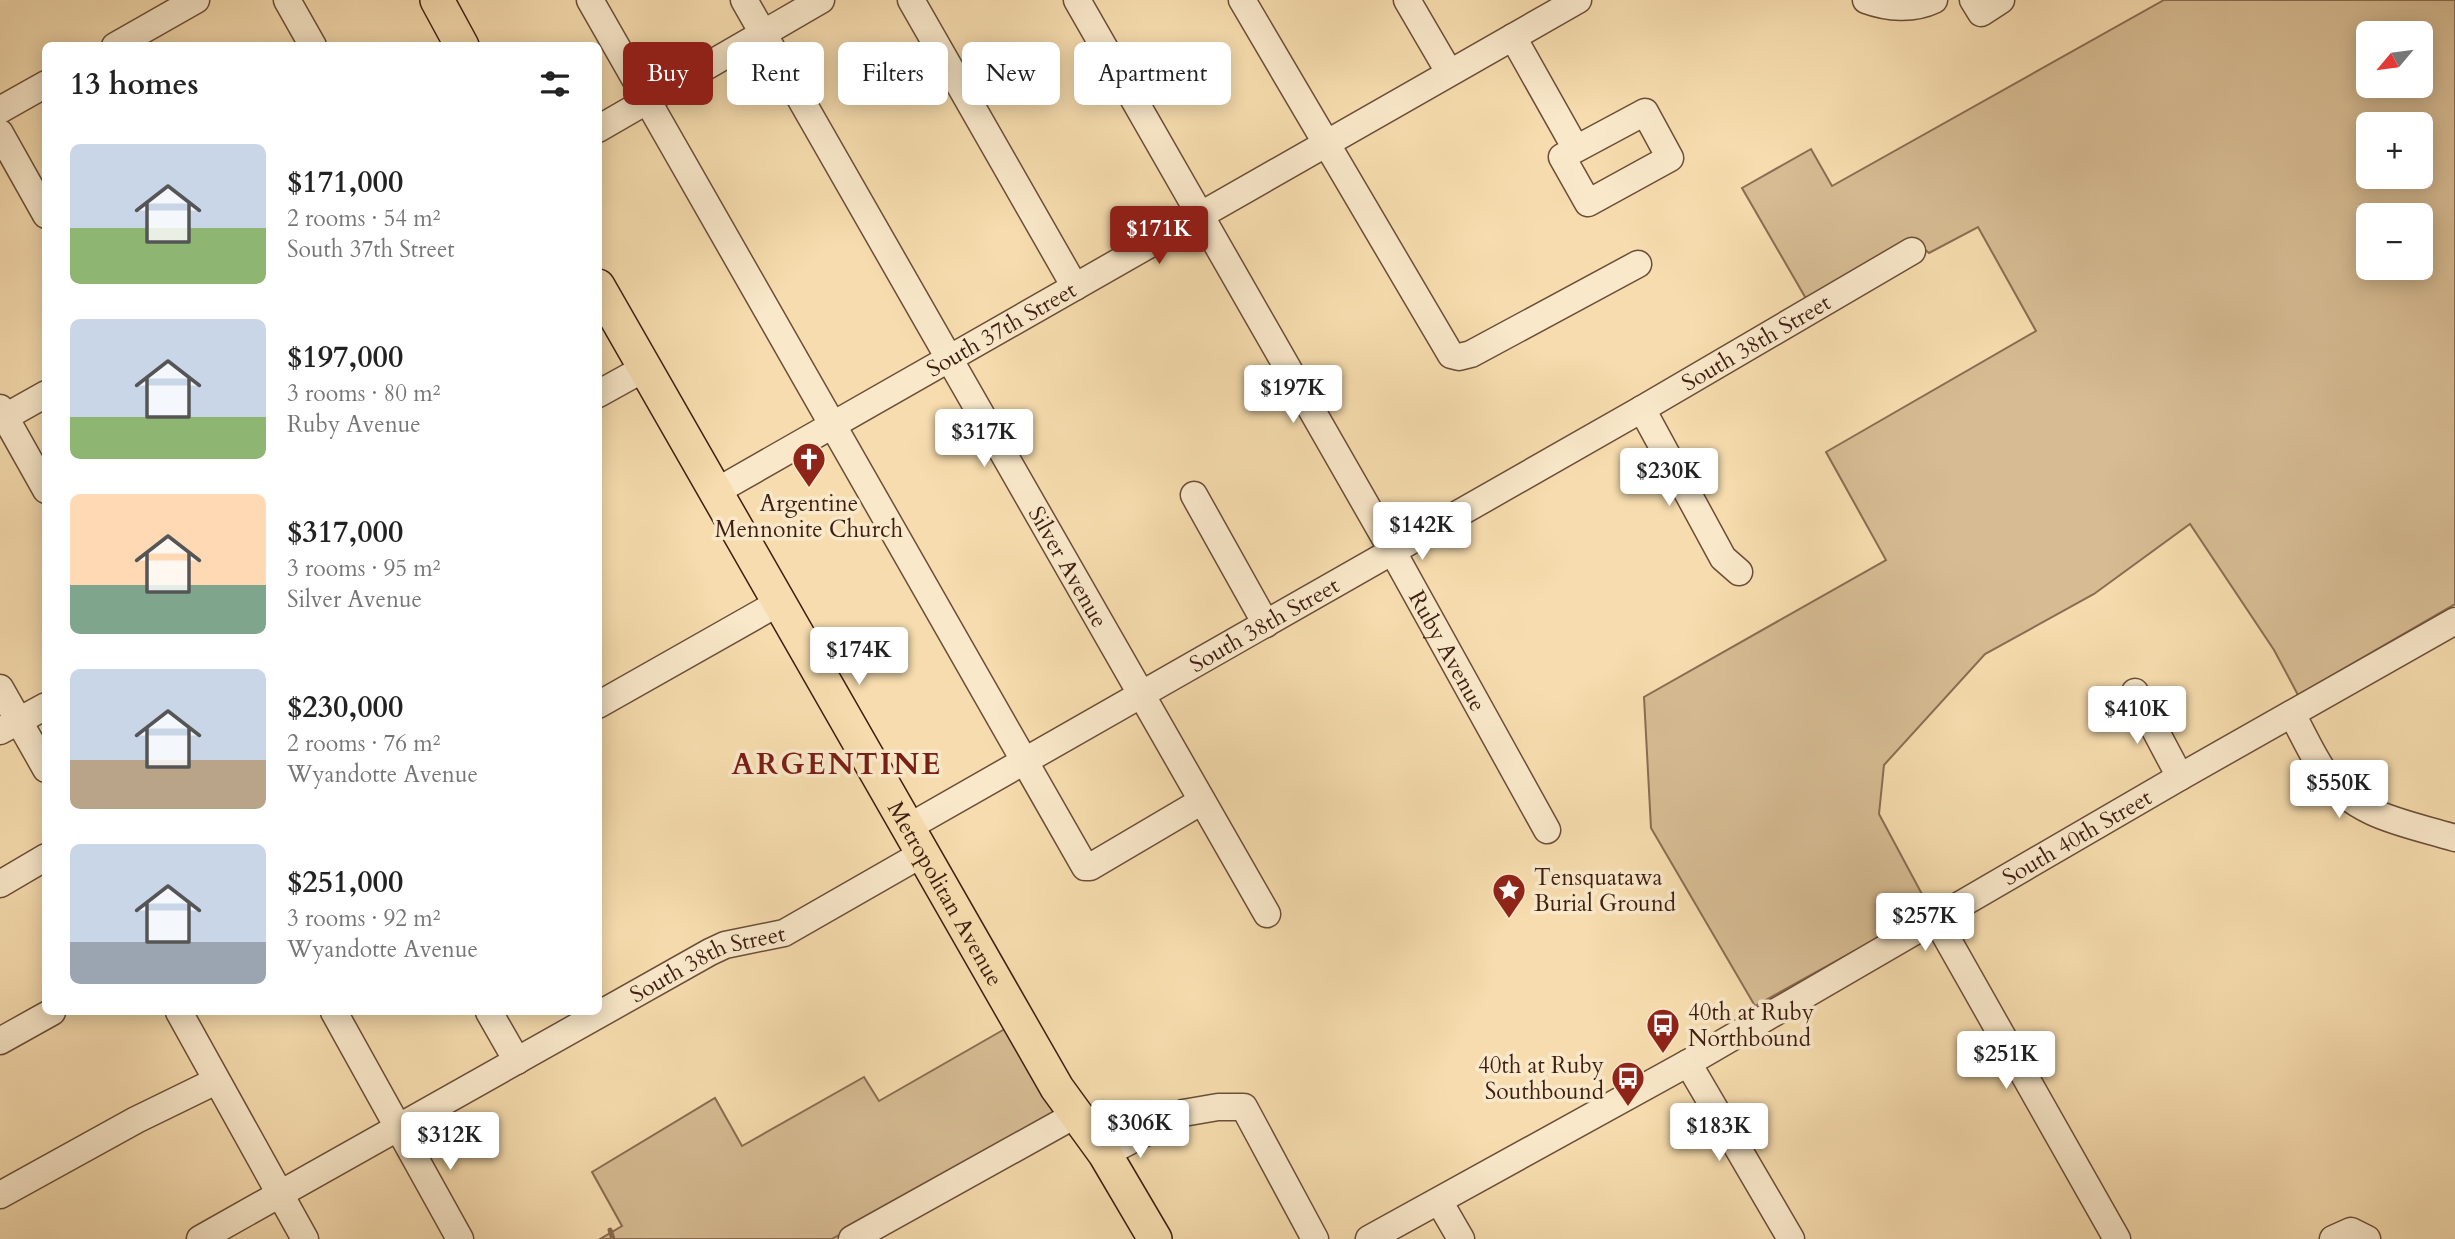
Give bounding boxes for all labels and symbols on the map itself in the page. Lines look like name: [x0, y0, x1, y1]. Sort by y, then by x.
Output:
north arrow: [2356, 21, 2432, 98]
pin: $171K: [1110, 206, 1208, 266]
street label: South 37th Street: [921, 274, 1082, 384]
street label: South 38th Street: [1676, 287, 1836, 399]
pin: $197K: [1244, 366, 1342, 425]
pin: $317K: [935, 410, 1033, 469]
church icon: Argentine Mennonite Church: [790, 440, 828, 489]
pin: $230K: [1620, 448, 1718, 508]
place label: Argentine Mennonite Church: [715, 488, 904, 545]
street label: Silver Avenue: [1021, 501, 1115, 633]
pin: $142K: [1373, 503, 1471, 562]
street label: South 38th Street: [1184, 570, 1345, 680]
street label: Ruby Avenue: [1401, 585, 1493, 717]
pin: $174K: [810, 628, 908, 687]
pin: $410K: [2088, 686, 2186, 746]
district label: ARGENTINE: [731, 744, 943, 785]
pin: $550K: [2290, 760, 2388, 820]
street label: South 40th Street: [1997, 782, 2157, 893]
street label: Metropolitan Avenue: [880, 796, 1010, 992]
place label: Tensquatawa Burial Ground: [1534, 862, 1677, 919]
place icon: Tensquatawa Burial Ground: [1490, 871, 1528, 920]
pin: $257K: [1876, 894, 1974, 953]
street label: South 38th Street: [624, 918, 788, 1010]
place label: 40th at Ruby Northbound: [1688, 997, 1814, 1054]
bus stop icon: 40th at Ruby Northbound: [1644, 1006, 1682, 1055]
pin: $251K: [1957, 1032, 2055, 1091]
place label: 40th at Ruby Southbound: [1478, 1050, 1605, 1107]
bus stop icon: 40th at Ruby Southbound: [1609, 1059, 1647, 1108]
pin: $306K: [1091, 1100, 1189, 1160]
pin: $183K: [1670, 1104, 1768, 1163]
pin: $312K: [401, 1112, 499, 1172]

